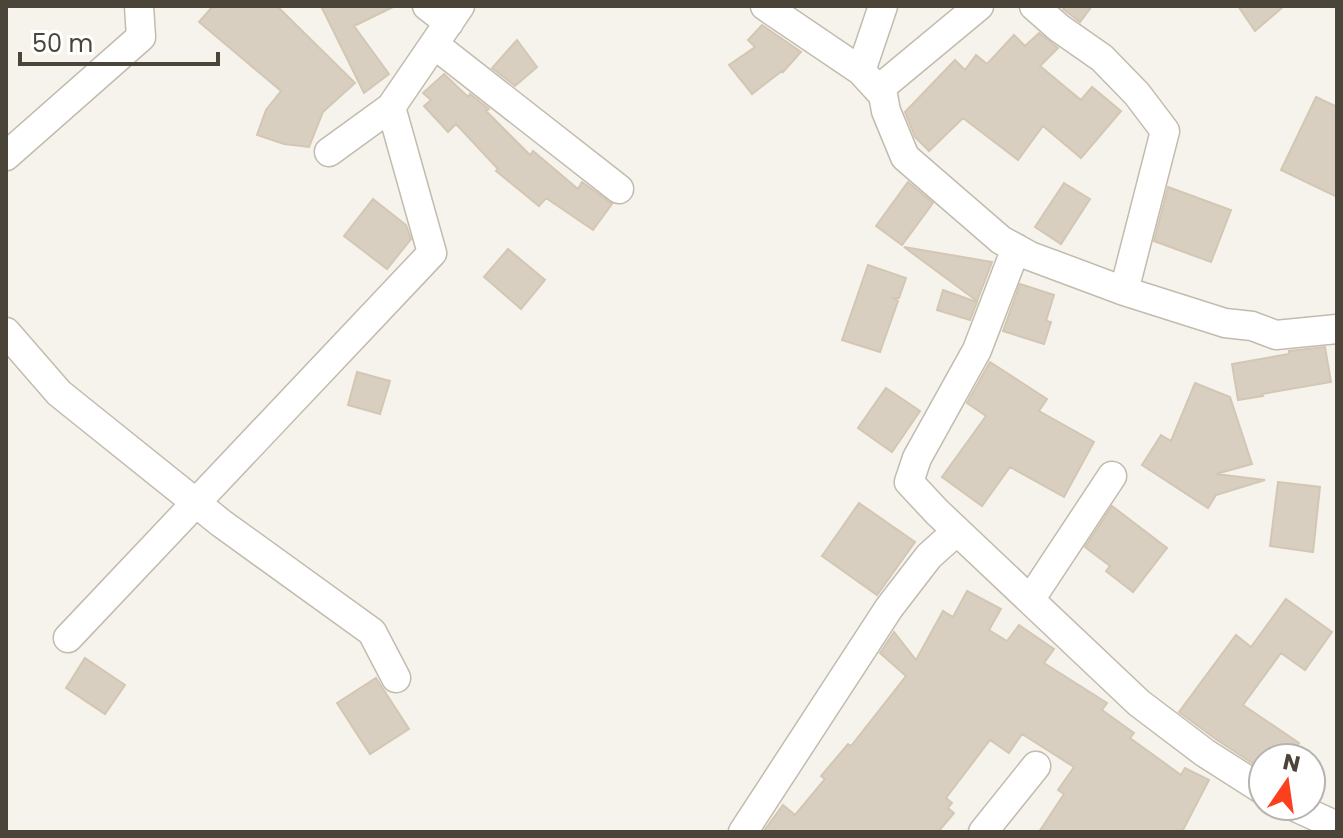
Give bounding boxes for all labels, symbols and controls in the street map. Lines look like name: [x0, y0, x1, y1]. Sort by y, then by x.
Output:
scale bar: [20, 16, 218, 66]
text: 50 m: [32, 27, 93, 60]
north arrow: [1247, 742, 1327, 822]
text: N: [1280, 746, 1303, 780]

